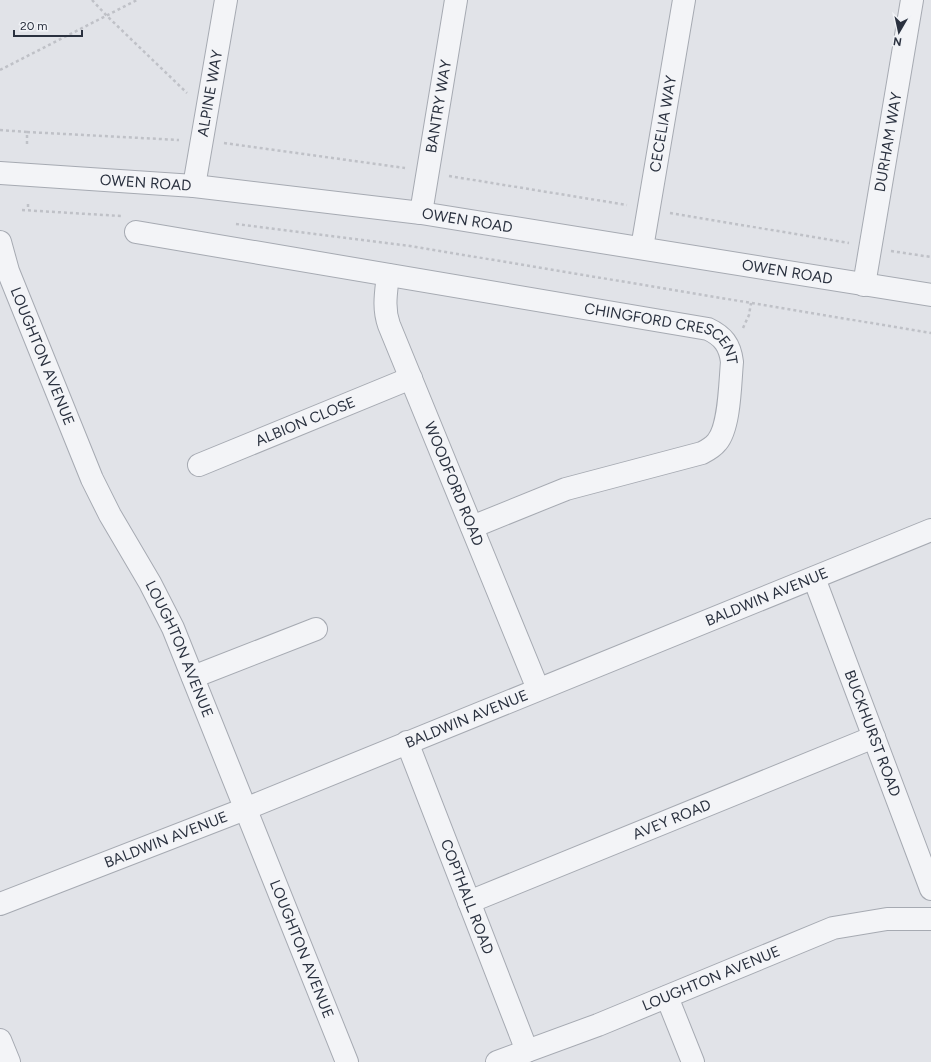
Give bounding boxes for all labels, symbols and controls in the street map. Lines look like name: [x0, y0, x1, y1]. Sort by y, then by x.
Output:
scale bar: [14, 12, 82, 38]
north arrow: [879, 12, 919, 52]
text: 20 m: [20, 19, 48, 33]
text: N: [892, 34, 903, 48]
street label: ALPINE WAY: [194, 48, 226, 138]
street label: BANTRY WAY: [422, 58, 455, 154]
street label: CECELIA WAY: [646, 74, 680, 174]
street label: DURHAM WAY: [871, 91, 905, 193]
street label: OWEN ROAD: [99, 171, 192, 195]
street label: OWEN ROAD: [421, 204, 514, 237]
street label: OWEN ROAD: [741, 256, 834, 288]
street label: LOUGHTON AVENUE: [6, 284, 78, 428]
street label: CHINGFORD CRESCENT: [583, 299, 741, 366]
street label: ALBION CLOSE: [253, 393, 358, 450]
street label: WOODFORD ROAD: [420, 419, 487, 549]
street label: BALDWIN AVENUE: [703, 564, 831, 630]
street label: LOUGHTON AVENUE: [141, 578, 217, 720]
street label: BUCKHURST ROAD: [840, 668, 904, 799]
street label: BALDWIN AVENUE: [402, 686, 531, 752]
street label: AVEY ROAD: [630, 795, 714, 843]
street label: BALDWIN AVENUE: [102, 808, 230, 872]
street label: COPTHALL ROAD: [437, 837, 498, 957]
street label: LOUGHTON AVENUE: [266, 877, 338, 1021]
street label: LOUGHTON AVENUE: [639, 942, 783, 1015]

